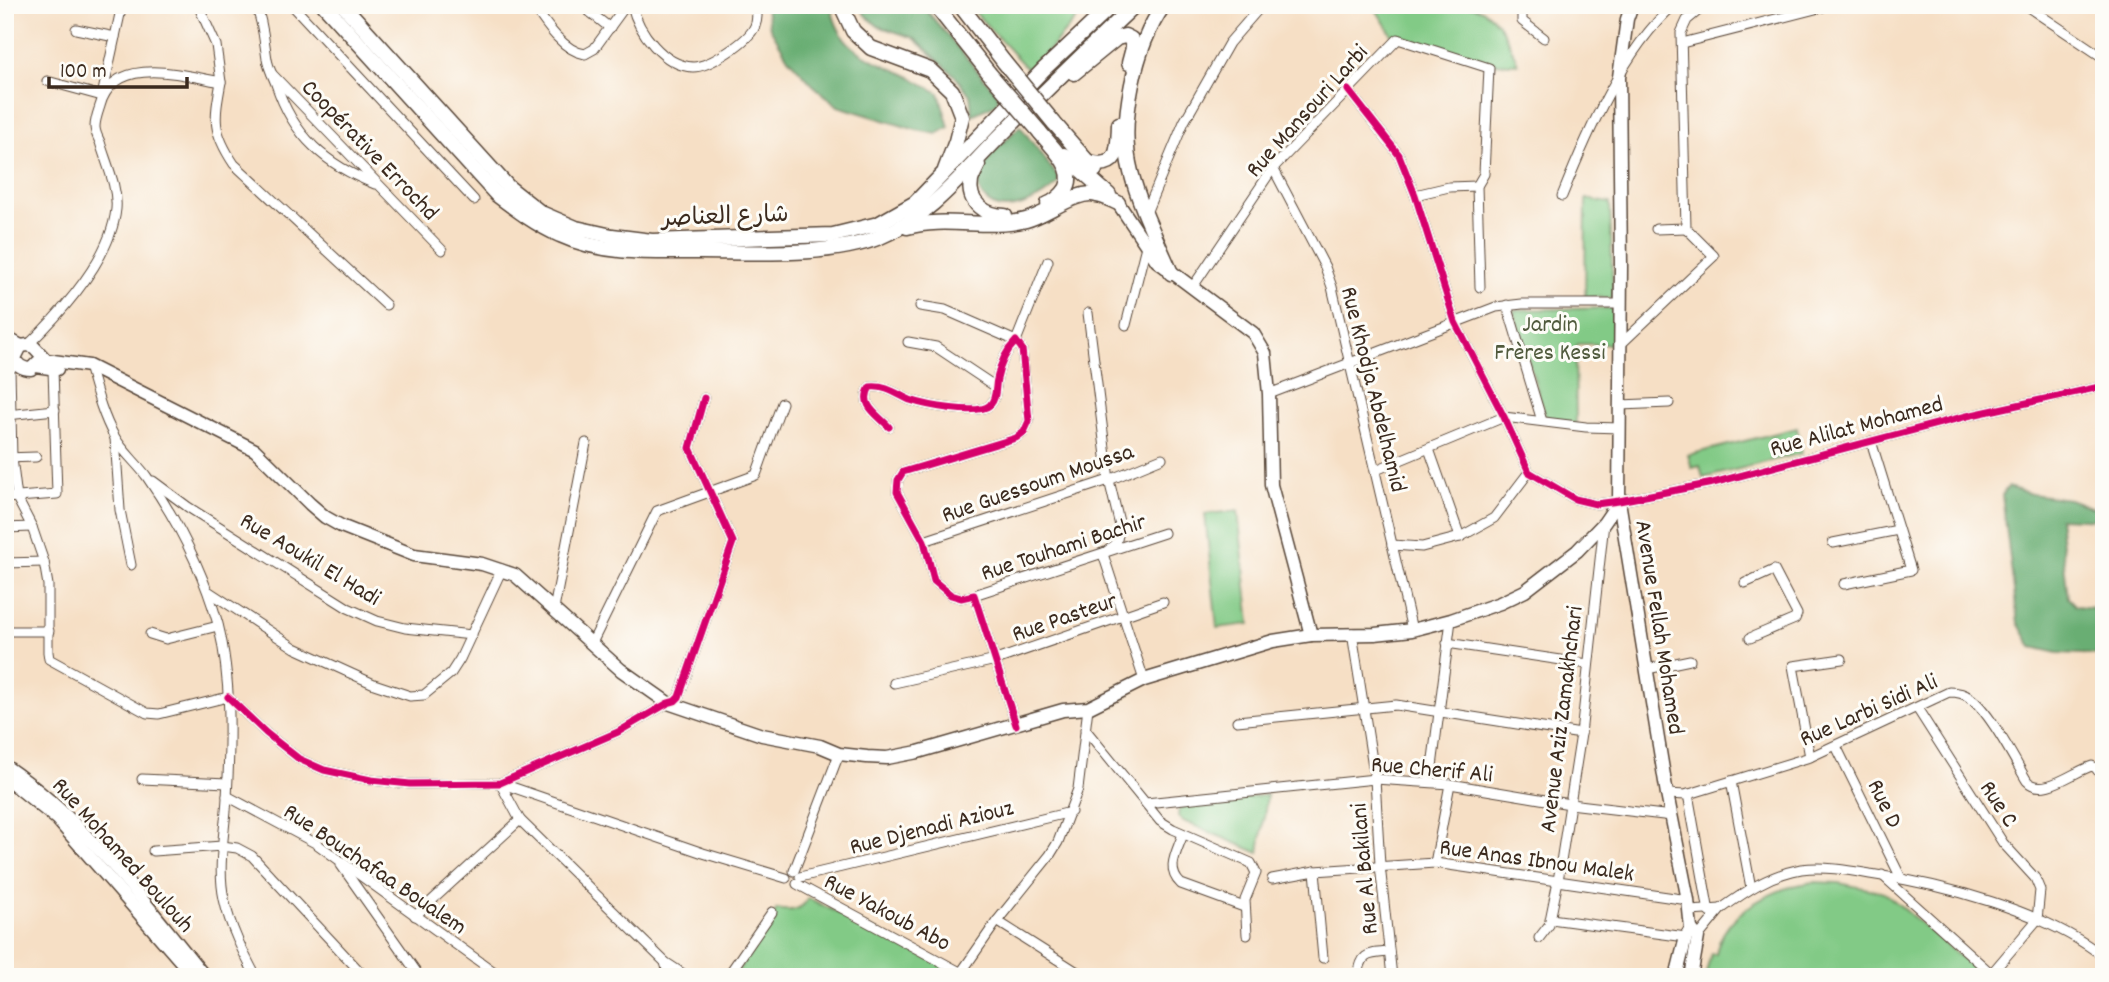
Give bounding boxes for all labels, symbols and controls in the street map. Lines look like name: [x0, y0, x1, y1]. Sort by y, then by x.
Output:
street label: Rue Mansouri Larbi: [1239, 38, 1377, 186]
scale bar: [49, 46, 187, 90]
text: 100 m: [60, 58, 107, 88]
street label: Coopérative Errochd: [292, 73, 445, 230]
street label: شارع العناصر: [659, 199, 789, 237]
street label: Rue Khodja Abdelhamid: [1330, 283, 1414, 496]
park label: Jardin Frères Kessi: [1494, 309, 1606, 371]
street label: Rue Alilat Mohamed: [1766, 388, 1947, 467]
street label: Rue Guessoum Moussa: [937, 436, 1139, 534]
street label: Rue Aoukil El Hadi: [233, 505, 386, 616]
street label: Rue Touhami Bachir: [977, 506, 1151, 592]
street label: Avenue Fellah Mohamed: [1624, 518, 1692, 737]
street label: Rue Pasteur: [1008, 585, 1122, 653]
street label: Avenue Aziz Zamakhchari: [1532, 604, 1594, 835]
street label: Rue Larbi Sidi Ali: [1795, 666, 1944, 757]
street label: Rue Cherif Ali: [1370, 749, 1494, 793]
street label: Rue Mohamed Boulouh: [43, 771, 201, 941]
street label: Rue D: [1857, 774, 1910, 834]
street label: Rue C: [1970, 774, 2025, 835]
street label: Rue Djenadi Aziouz: [846, 792, 1017, 866]
street label: Rue Bouchafaa Boualem: [276, 796, 473, 945]
street label: Rue Al Bakilani: [1343, 802, 1389, 936]
street label: Rue Anas Ibnou Malek: [1437, 831, 1636, 892]
street label: Rue Yakoub Abo: [817, 866, 956, 961]

